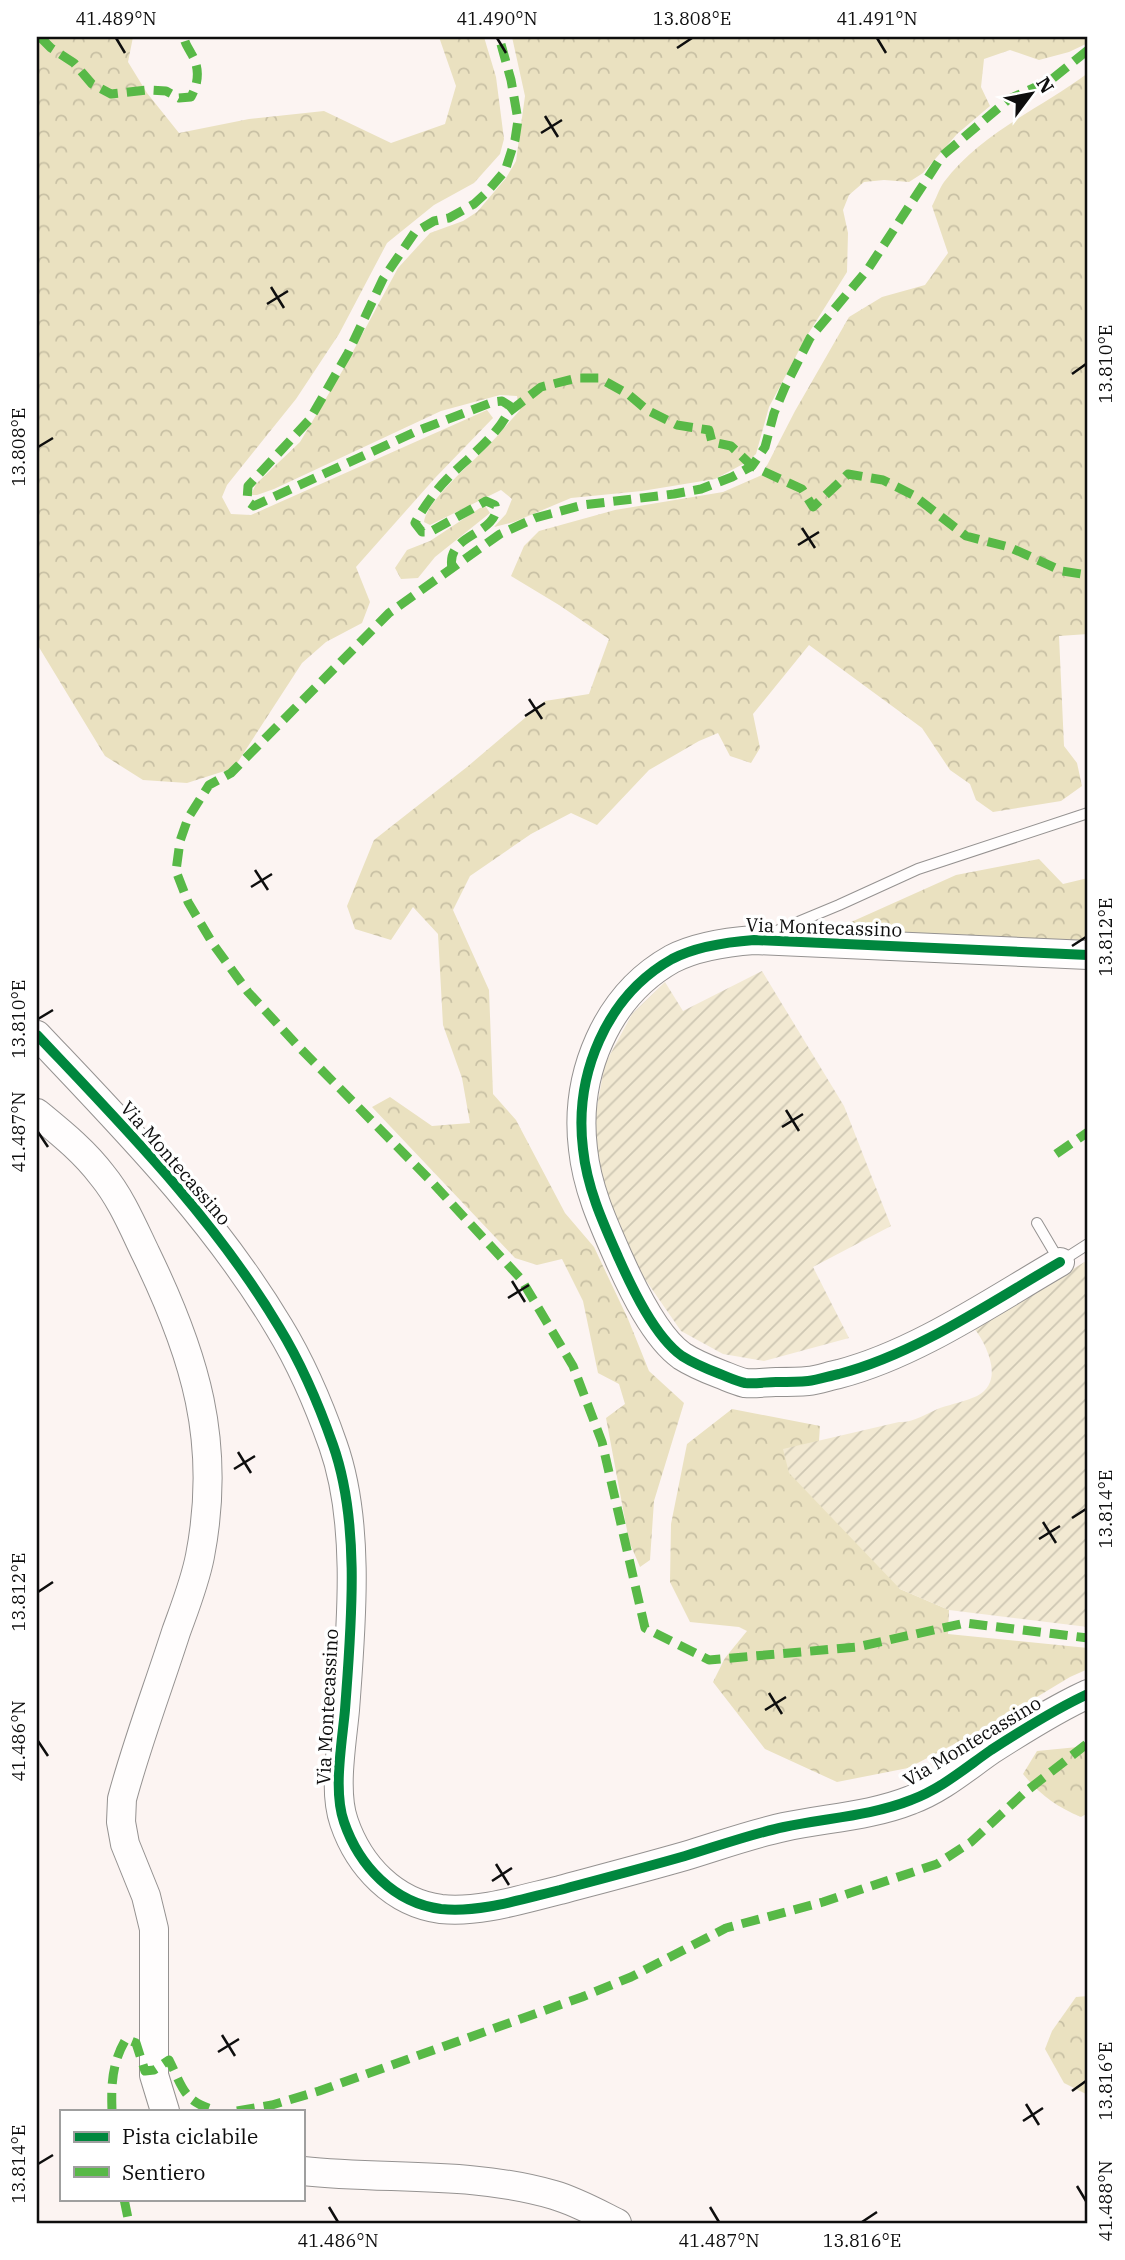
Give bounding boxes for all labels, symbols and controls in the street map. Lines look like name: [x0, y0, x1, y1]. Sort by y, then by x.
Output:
text: 41.489°N: [75, 7, 157, 30]
text: 41.490°N: [456, 7, 538, 30]
text: 13.808°E: [653, 7, 731, 30]
text: 41.491°N: [836, 7, 918, 30]
north arrow: [996, 60, 1066, 130]
text: N: [1031, 72, 1060, 98]
text: 13.810°E: [1094, 325, 1117, 403]
text: 13.808°E: [7, 408, 30, 486]
text: 13.812°E: [1094, 898, 1117, 976]
street label: Via Montecassino: [745, 912, 903, 942]
text: 13.810°E: [7, 980, 30, 1058]
text: 41.487°N: [7, 1091, 30, 1173]
street label: Via Montecassino: [116, 1096, 236, 1230]
text: 13.814°E: [1094, 1470, 1117, 1548]
text: 13.812°E: [7, 1553, 30, 1631]
street label: Via Montecassino: [311, 1628, 343, 1786]
street label: Via Montecassino: [899, 1690, 1045, 1792]
text: 41.486°N: [7, 1700, 30, 1782]
text: 13.816°E: [1094, 2042, 1117, 2120]
legend: [60, 2110, 304, 2200]
text: Pista ciclabile: [122, 2122, 258, 2150]
text: 13.814°E: [7, 2125, 30, 2203]
text: Sentiero: [122, 2158, 205, 2186]
text: 41.488°N: [1094, 2160, 1117, 2242]
text: 41.486°N: [297, 2229, 379, 2252]
text: 41.487°N: [678, 2229, 760, 2252]
text: 13.816°E: [823, 2229, 901, 2252]

